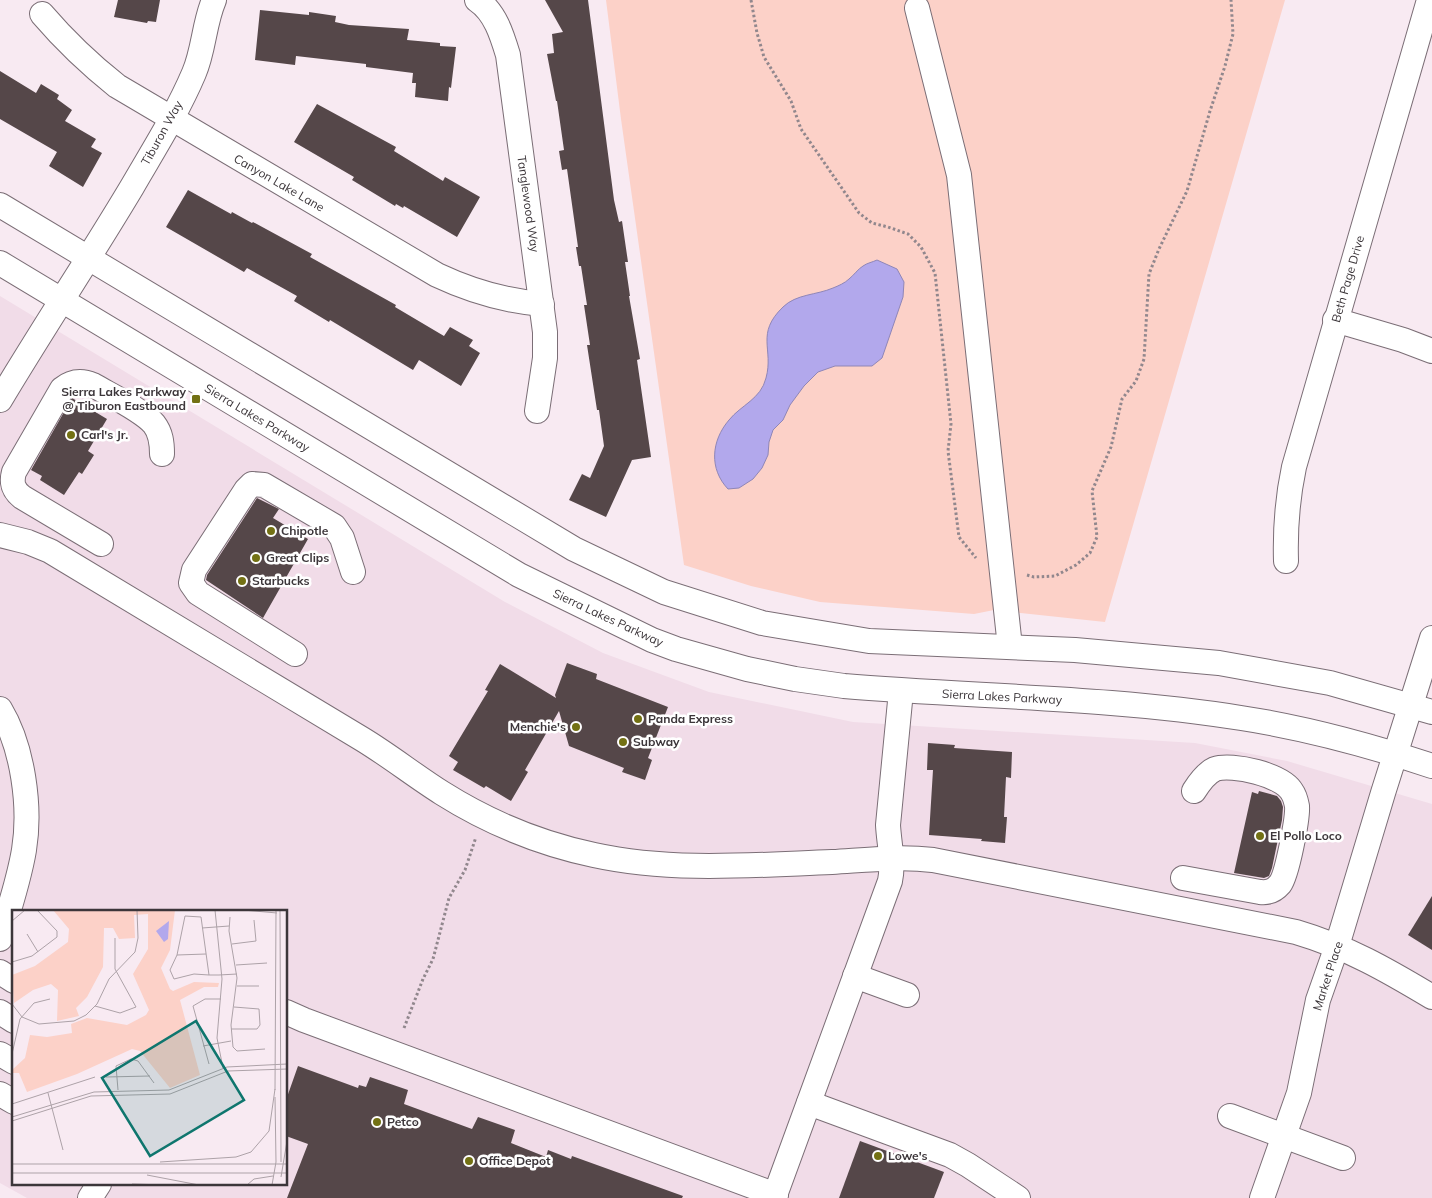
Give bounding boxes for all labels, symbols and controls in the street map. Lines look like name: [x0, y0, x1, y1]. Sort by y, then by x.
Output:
street label: Tiburon Way: [138, 97, 186, 168]
street label: Canyon Lake Lane: [231, 151, 327, 215]
street label: Tanglewood Way: [514, 155, 543, 254]
street label: Beth Page Drive: [1328, 234, 1367, 324]
street label: Sierra Lakes Parkway: [202, 380, 313, 455]
place label: Sierra Lakes Parkway @ Tiburon Eastbound: [61, 384, 186, 413]
marker: Sierra Lakes Parkway @ Tiburon Eastbound: [190, 393, 202, 405]
place label: Carl's Jr.: [81, 427, 128, 442]
marker: Carl's Jr.: [65, 429, 77, 441]
place label: Chipotle: [281, 523, 329, 538]
marker: Chipotle: [265, 525, 277, 537]
place label: Great Clips: [266, 550, 329, 565]
marker: Great Clips: [250, 552, 262, 564]
place label: Starbucks: [252, 573, 310, 588]
marker: Starbucks: [236, 575, 248, 587]
street label: Sierra Lakes Parkway: [551, 585, 666, 650]
street label: Sierra Lakes Parkway: [942, 686, 1063, 707]
place label: Panda Express: [648, 711, 733, 726]
marker: Panda Express: [632, 713, 644, 725]
place label: Menchie's: [510, 719, 566, 734]
marker: Menchie's: [570, 721, 582, 733]
place label: Subway: [633, 734, 680, 749]
marker: Subway: [617, 736, 629, 748]
place label: El Pollo Loco: [1270, 828, 1342, 843]
marker: El Pollo Loco: [1254, 830, 1266, 842]
inset map: [12, 910, 288, 1186]
street label: Market Place: [1309, 939, 1346, 1012]
place label: Petco: [387, 1114, 419, 1129]
marker: Petco: [371, 1116, 383, 1128]
place label: Lowe's: [888, 1148, 928, 1163]
marker: Lowe's: [872, 1150, 884, 1162]
place label: Office Depot: [479, 1153, 551, 1168]
marker: Office Depot: [463, 1155, 475, 1167]

